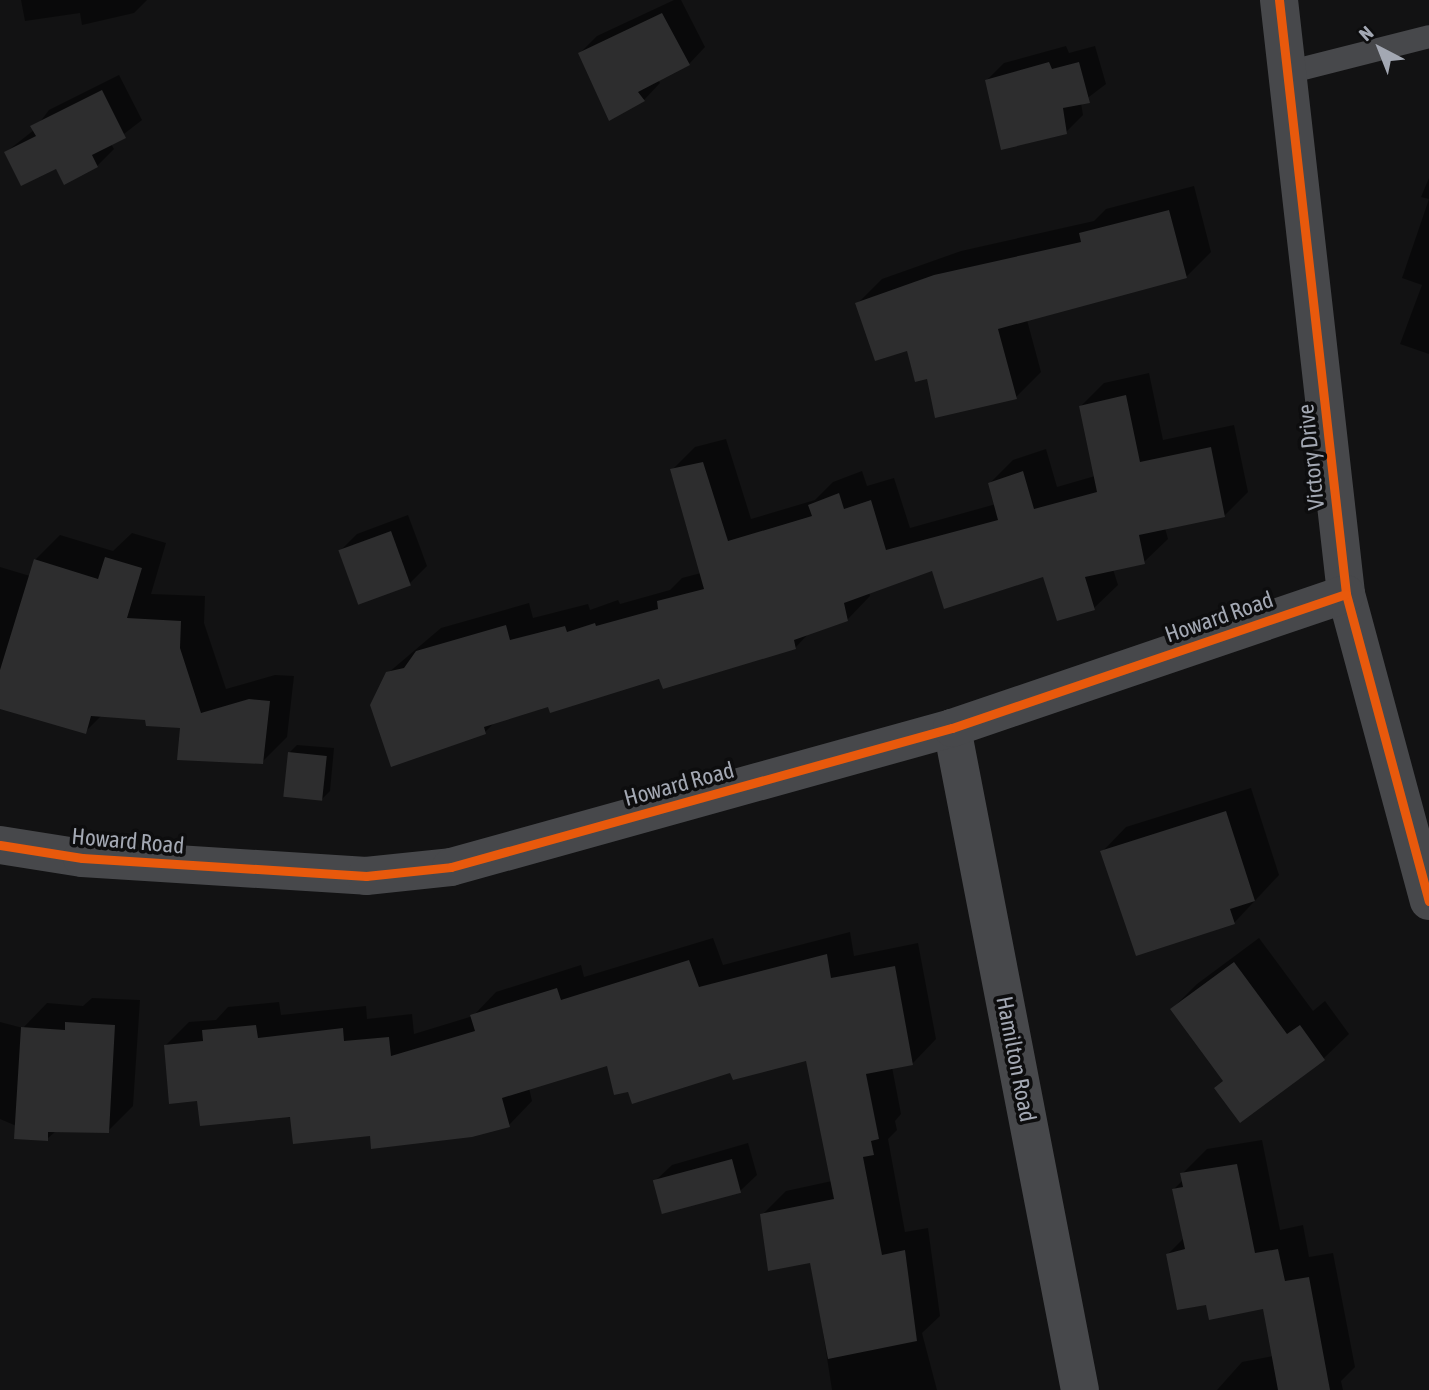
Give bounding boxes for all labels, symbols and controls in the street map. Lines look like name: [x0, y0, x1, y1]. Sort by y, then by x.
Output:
north arrow: [1345, 14, 1415, 84]
text: N: [1354, 21, 1377, 45]
street label: Victory Drive: [1292, 403, 1330, 511]
street label: Howard Road: [1161, 586, 1277, 648]
street label: Howard Road: [621, 756, 737, 812]
street label: Howard Road: [71, 822, 185, 860]
street label: Hamilton Road: [990, 994, 1042, 1124]

